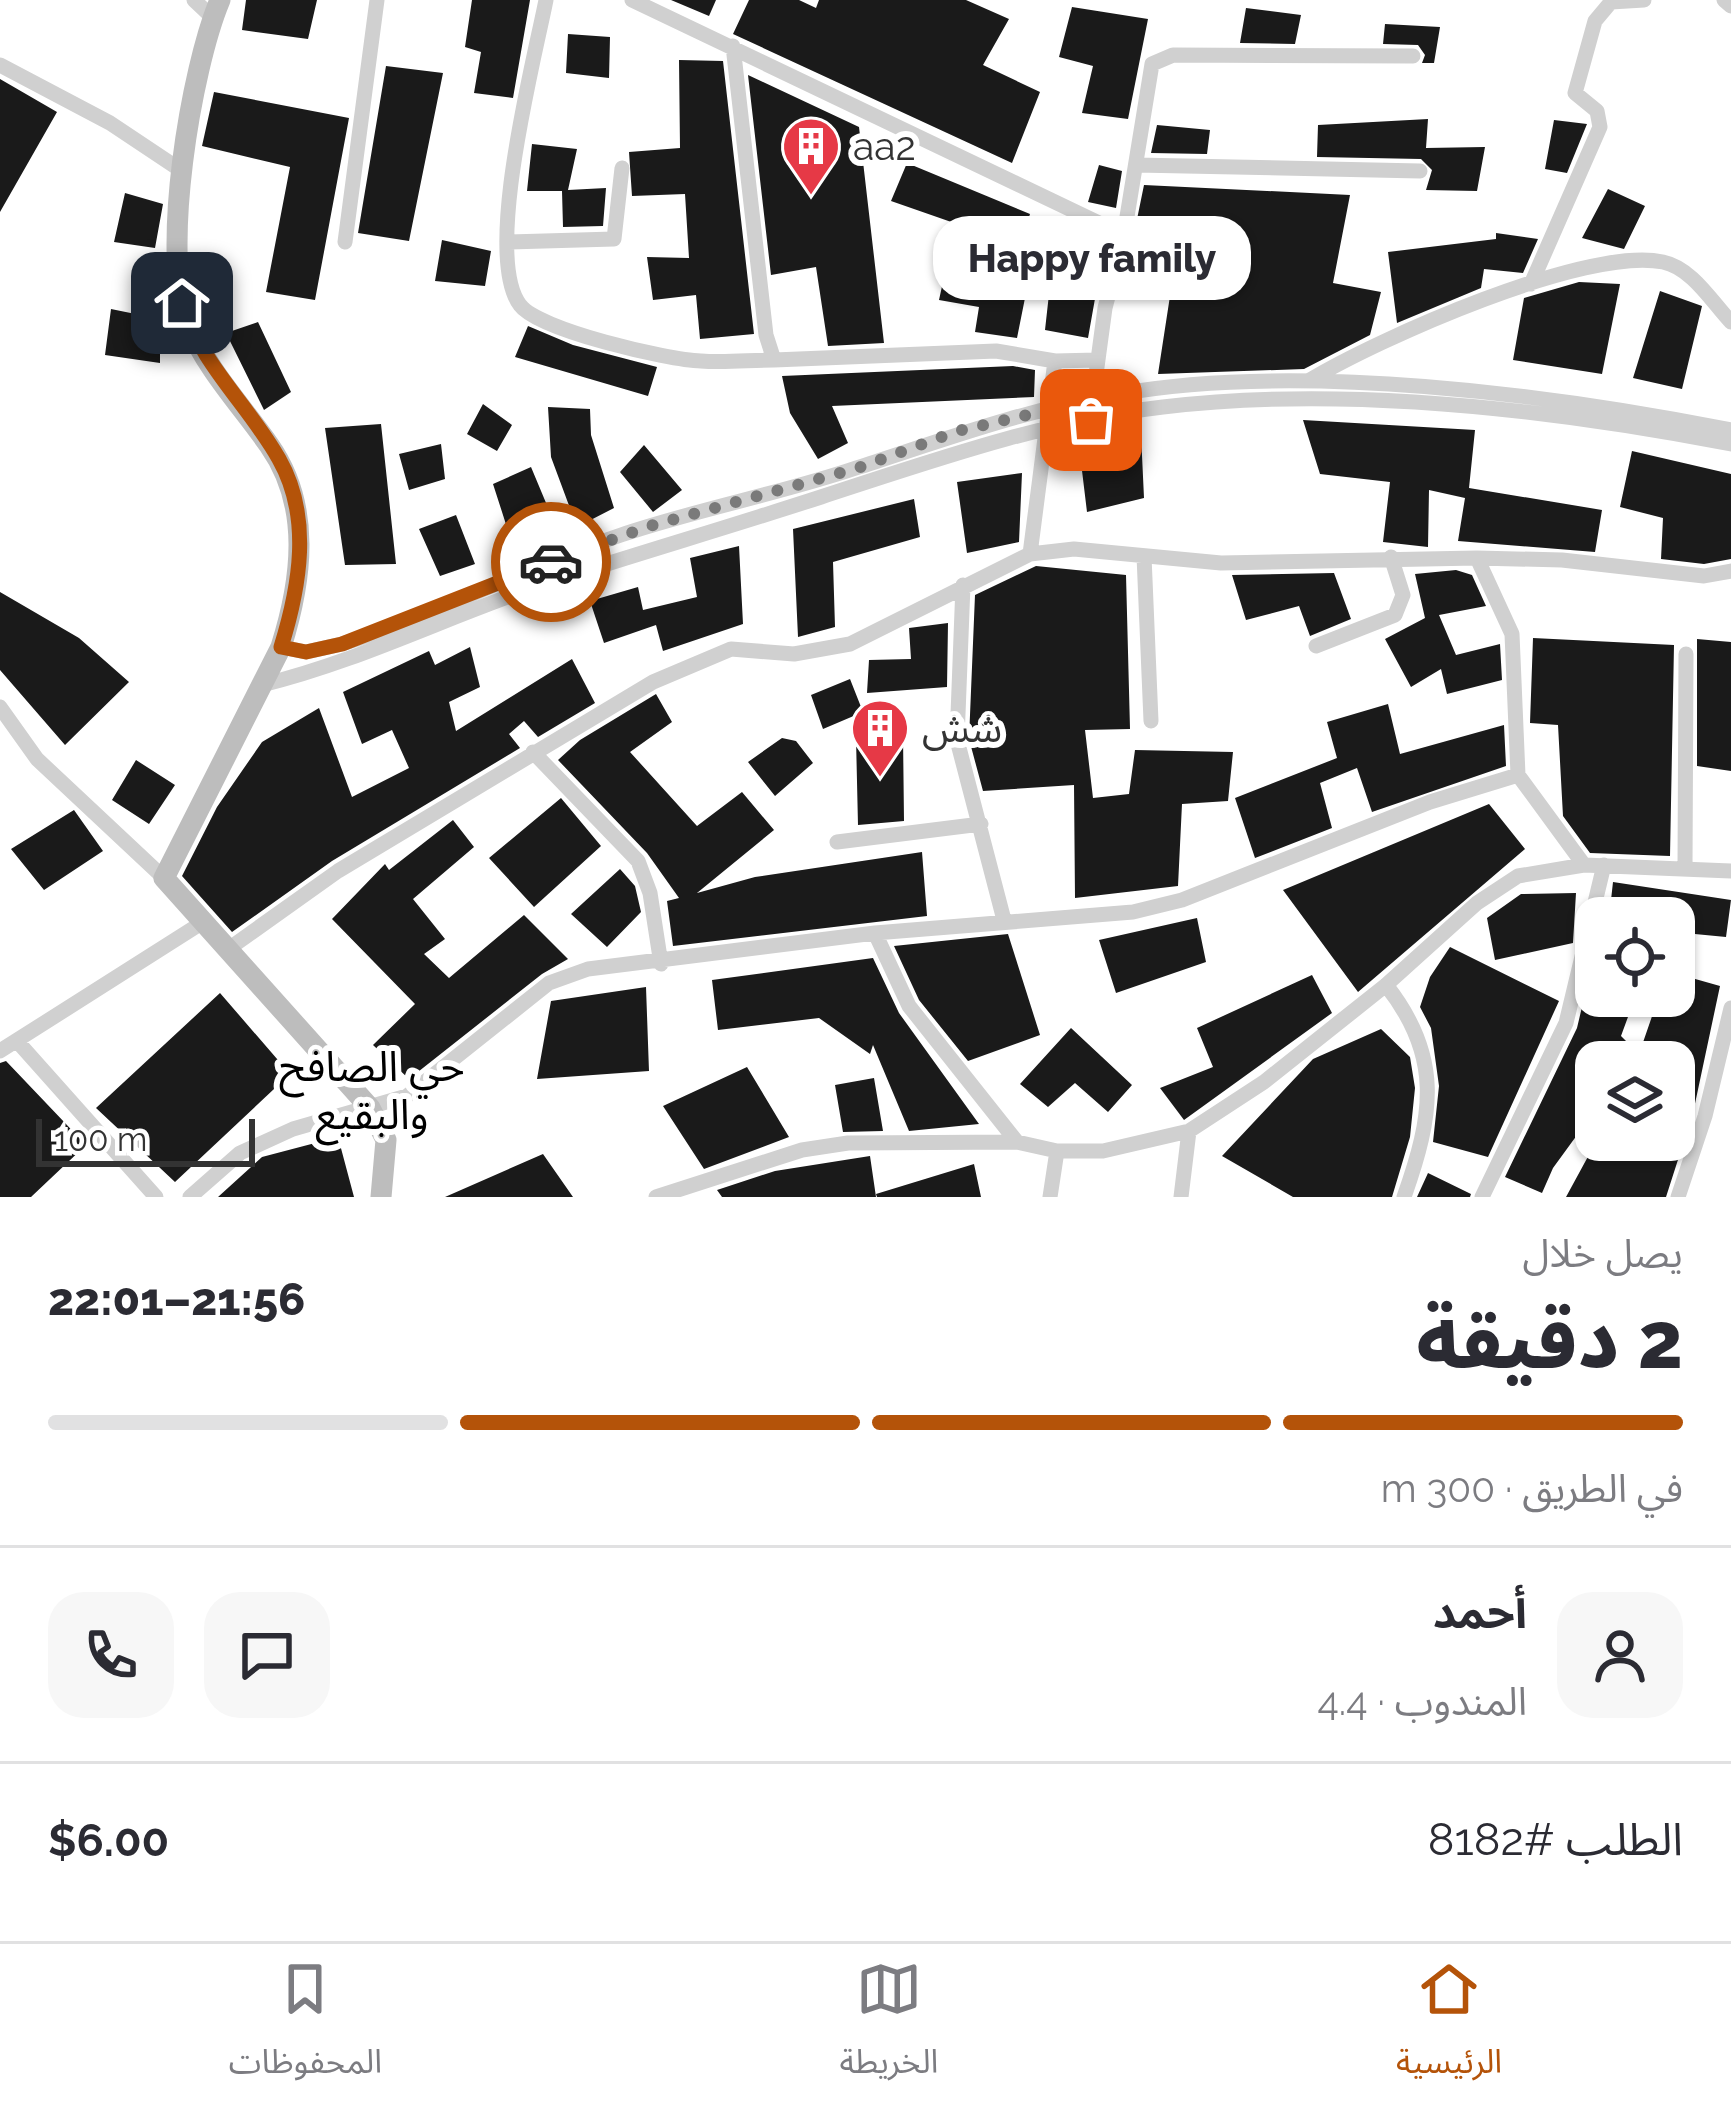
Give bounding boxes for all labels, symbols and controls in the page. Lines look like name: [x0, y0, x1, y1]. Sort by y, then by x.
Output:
building icon: aa2: [780, 115, 842, 197]
place label: aa2: [853, 123, 916, 169]
callout: Happy family: [932, 216, 1250, 300]
text: Happy family: [968, 235, 1216, 281]
pin: [131, 252, 233, 354]
icon: home: [149, 270, 215, 336]
pin: [1040, 369, 1142, 471]
icon: bag: [1058, 387, 1124, 453]
courier: [491, 502, 611, 622]
icon: car: [518, 529, 584, 595]
building icon: شش: [849, 697, 911, 779]
place label: شش: [922, 705, 1002, 751]
map controls: [1575, 897, 1695, 1161]
button: locate: [1575, 897, 1695, 1017]
button: layers: [1575, 1041, 1695, 1161]
district label: حي الصافح والبقيع: [279, 1042, 465, 1146]
scale bar: [36, 1113, 255, 1166]
text: 100 m: [54, 1120, 147, 1159]
text: يصل خلال: [1522, 1230, 1683, 1276]
text: 21:56–22:01: [48, 1273, 305, 1326]
text: 2 دقيقة: [1416, 1295, 1683, 1386]
text: في الطريق · 300 m: [1381, 1465, 1683, 1511]
text: أحمد: [1433, 1586, 1527, 1639]
button: phone: [48, 1592, 174, 1718]
button: chat: [204, 1592, 330, 1718]
button: person: [1557, 1592, 1683, 1718]
text: المندوب · 4.4: [1318, 1678, 1527, 1724]
text: الطلب #8182: [1428, 1813, 1683, 1866]
text: $6.00: [48, 1814, 169, 1867]
tab: المحفوظات: [229, 1956, 382, 2097]
tab: الخريطة: [840, 1956, 938, 2097]
tab: الرئيسية: [1396, 1956, 1502, 2097]

